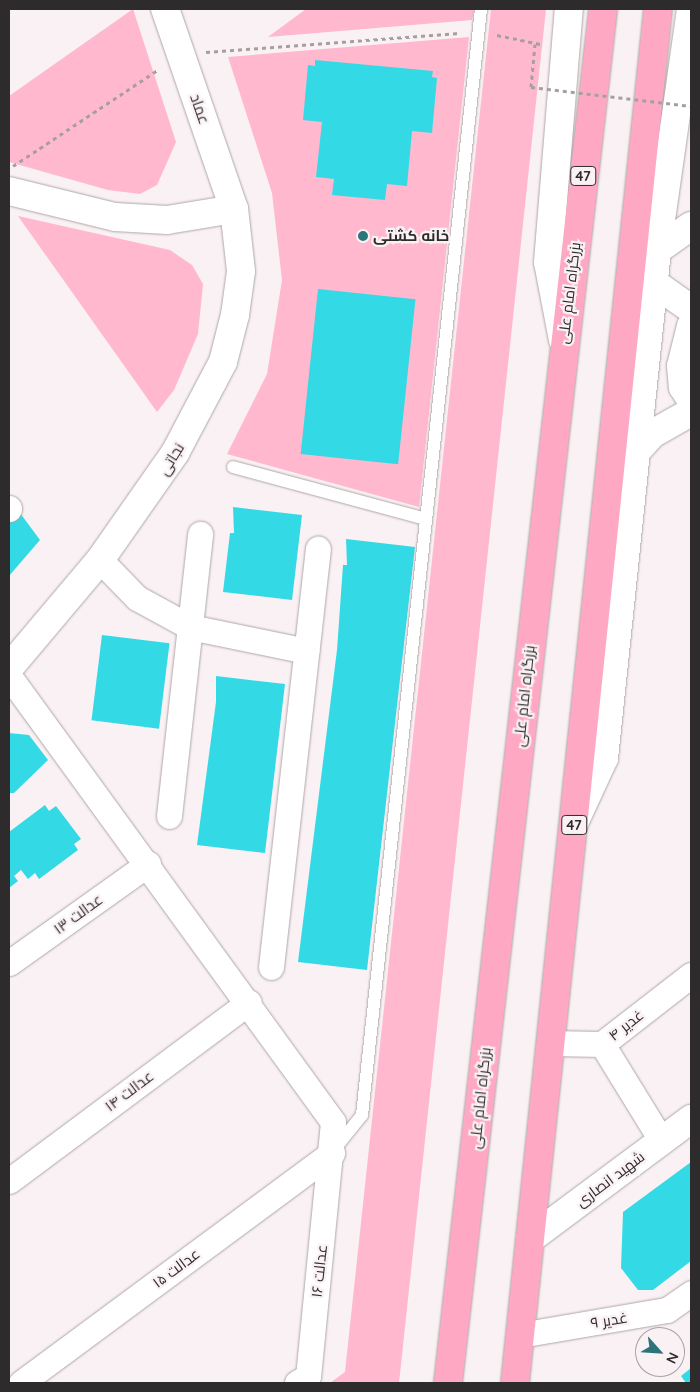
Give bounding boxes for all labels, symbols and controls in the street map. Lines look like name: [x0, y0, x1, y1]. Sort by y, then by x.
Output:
street label: عماد: [186, 92, 214, 126]
road number: 47: [569, 165, 597, 188]
place label: خانه کشتی: [373, 227, 449, 245]
marker: خانه کشتی: [357, 230, 369, 242]
street label: بزرگراه امام علی: [554, 241, 584, 345]
street label: نجاتی: [154, 440, 188, 478]
street label: بزرگراه امام علی: [510, 644, 538, 748]
road number: 47: [560, 814, 588, 836]
street label: عدالت ۱۳: [50, 890, 106, 938]
street label: غدیر ۴: [605, 1006, 647, 1044]
street label: بزرگراه امام علی: [466, 1046, 494, 1150]
street label: عدالت ۱۴: [101, 1067, 157, 1115]
street label: شهید انصاری: [572, 1147, 648, 1211]
street label: عدالت ۱۵: [149, 1244, 203, 1292]
street label: عدالت ۱۶: [307, 1244, 331, 1298]
street label: غدیر ۹: [589, 1308, 629, 1332]
north arrow: [635, 1327, 685, 1377]
text: N: [662, 1350, 683, 1367]

